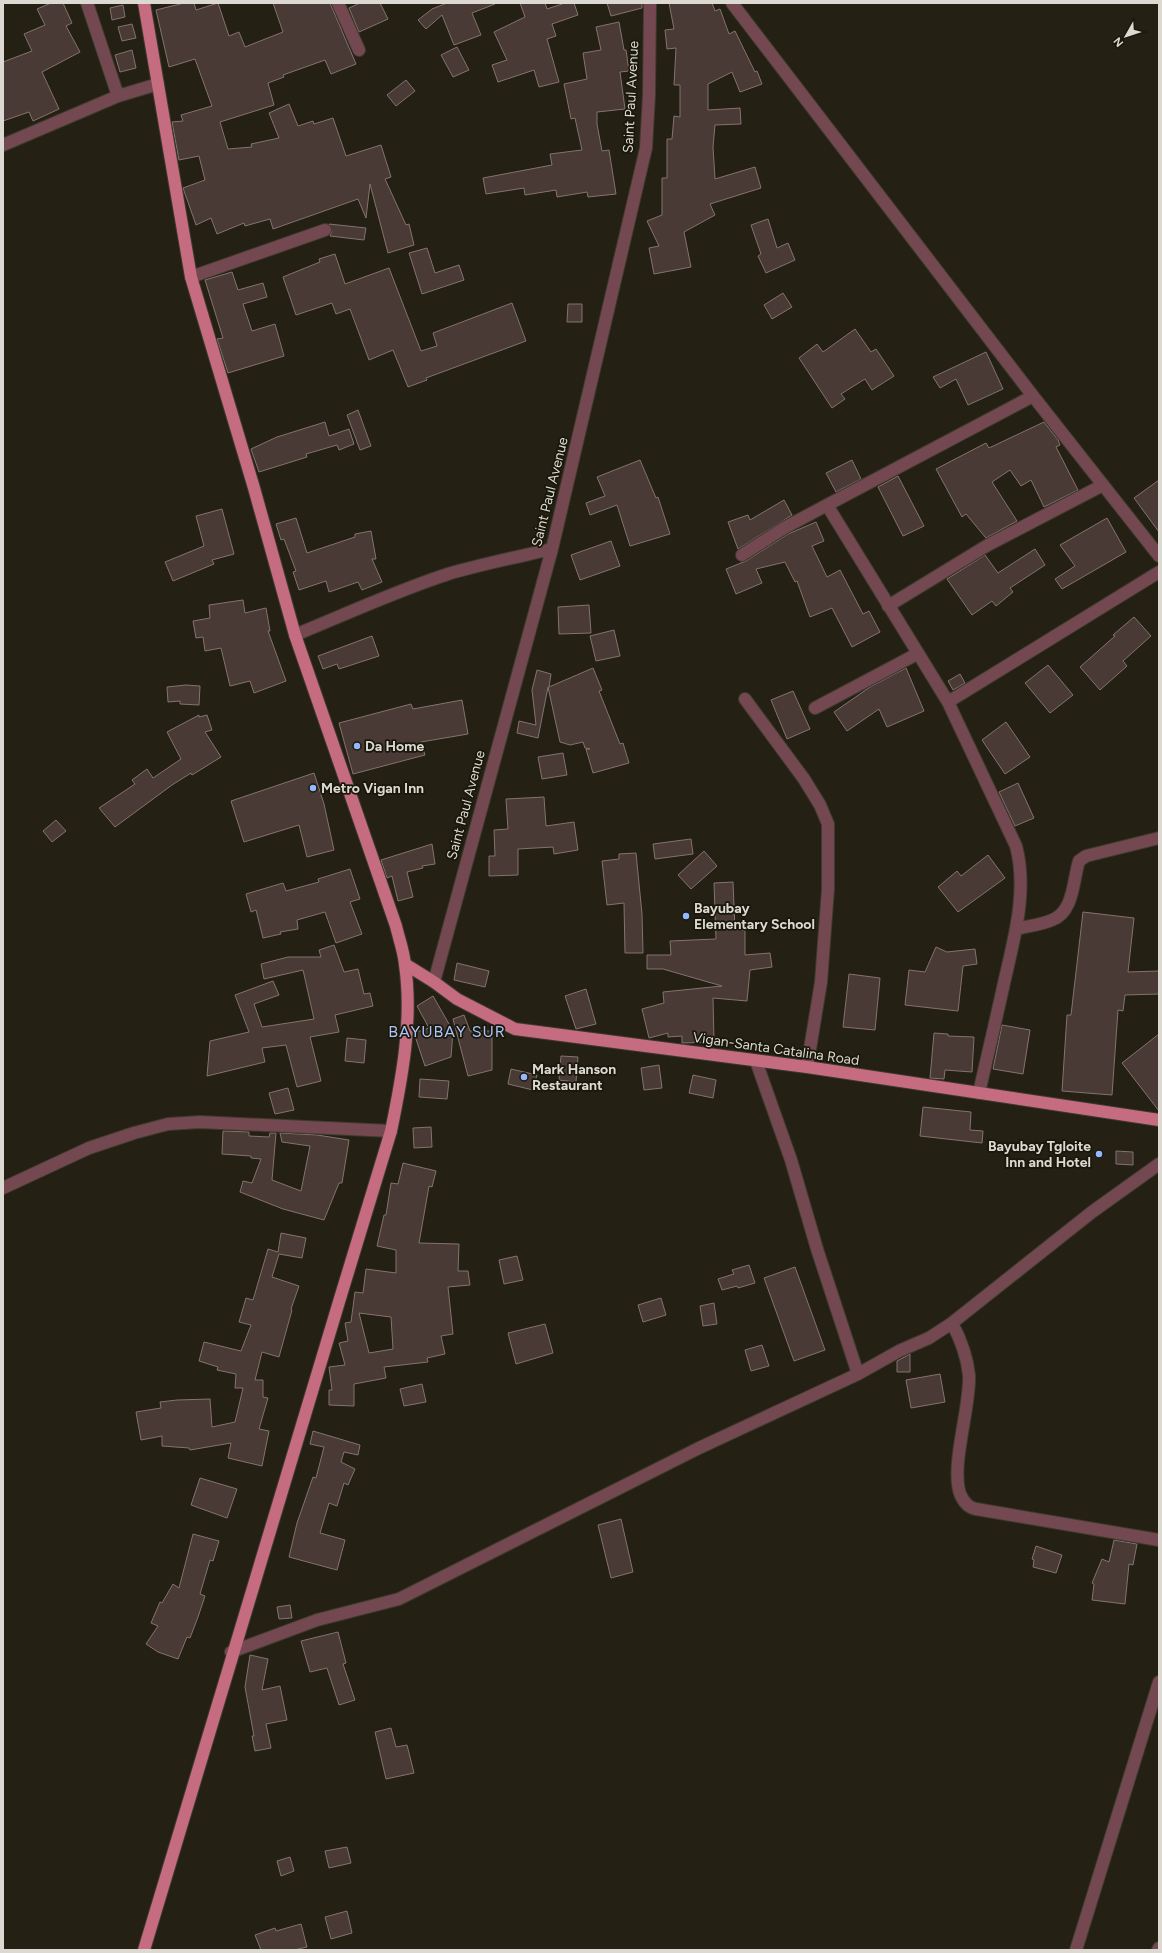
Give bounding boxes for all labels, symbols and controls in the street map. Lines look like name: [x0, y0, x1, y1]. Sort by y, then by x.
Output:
north arrow: [1106, 16, 1146, 56]
text: N: [1111, 35, 1126, 49]
street label: Saint Paul Avenue: [620, 40, 642, 154]
street label: Saint Paul Avenue: [528, 435, 572, 549]
place label: Da Home: [365, 738, 424, 755]
marker: Da Home: [352, 741, 362, 751]
street label: Saint Paul Avenue: [443, 748, 489, 861]
place label: Metro Vigan Inn: [321, 780, 424, 797]
marker: Metro Vigan Inn: [308, 783, 318, 793]
place label: Bayubay Elementary School: [694, 900, 815, 933]
marker: Bayubay Elementary School: [681, 911, 691, 921]
district label: BAYUBAY SUR: [388, 1022, 506, 1041]
street label: Vigan-Santa Catalina Road: [692, 1029, 860, 1069]
place label: Mark Hanson Restaurant: [532, 1061, 616, 1094]
marker: Mark Hanson Restaurant: [519, 1072, 529, 1082]
place label: Bayubay Tgloite Inn and Hotel: [988, 1138, 1091, 1171]
marker: Bayubay Tgloite Inn and Hotel: [1094, 1149, 1104, 1159]

